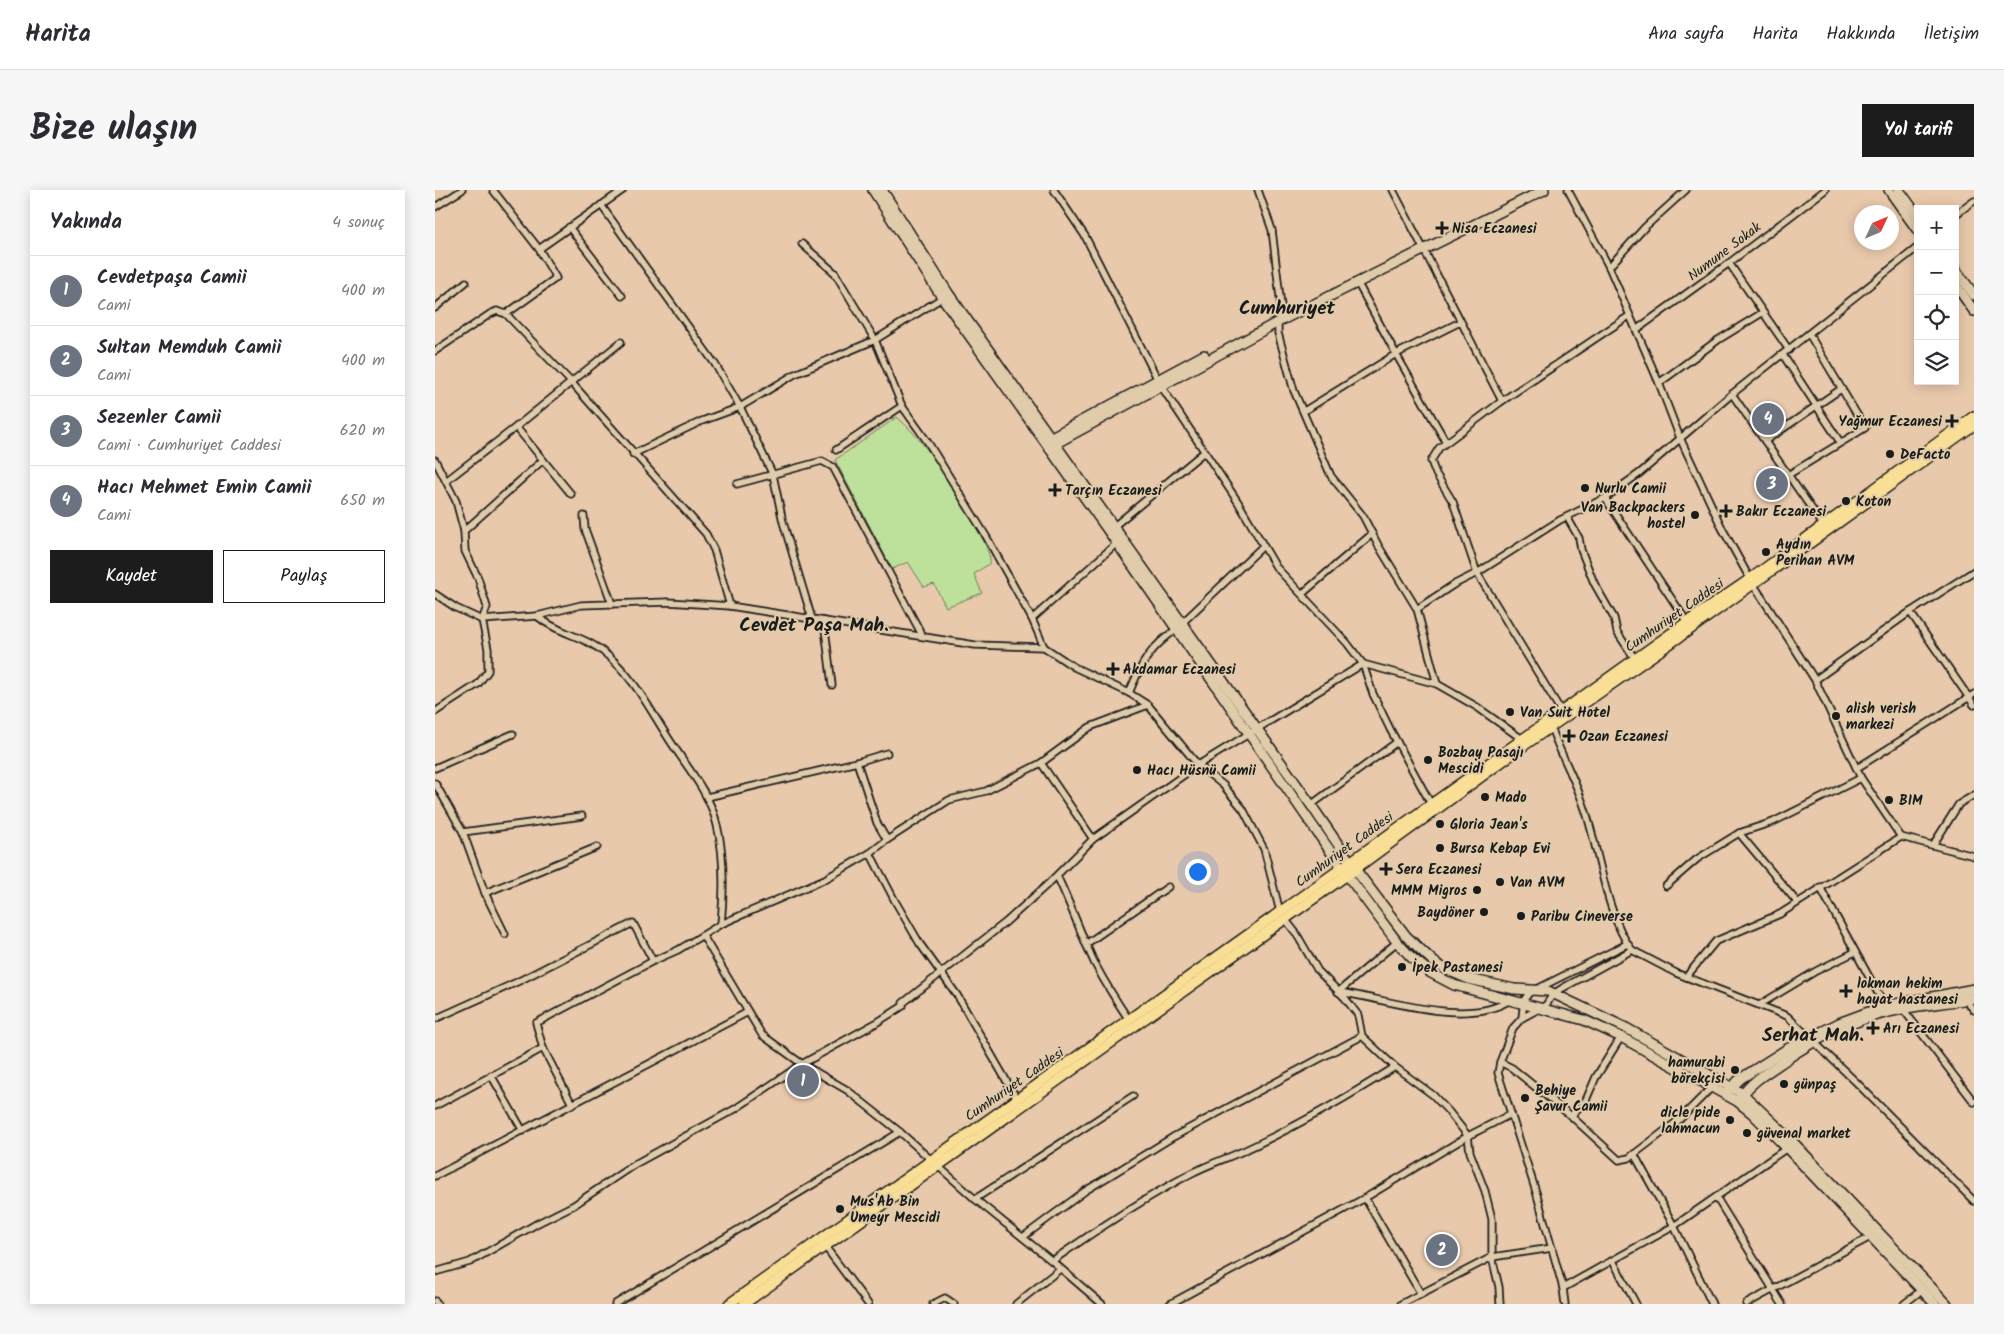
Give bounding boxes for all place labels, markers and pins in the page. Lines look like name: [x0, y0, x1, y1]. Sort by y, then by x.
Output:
place label: Nisa Eczanesi: [1452, 218, 1537, 240]
marker: Nisa Eczanesi: [1436, 222, 1448, 234]
pin: 4: [1752, 400, 1784, 438]
place label: Yağmur Eczanesi: [1838, 411, 1942, 433]
marker: Yağmur Eczanesi: [1946, 415, 1958, 427]
place label: DeFacto: [1900, 444, 1951, 466]
marker: DeFacto: [1884, 448, 1896, 460]
pin: 3: [1756, 465, 1788, 503]
place label: Nurlu Camii: [1595, 478, 1667, 500]
place label: Tarçın Eczanesi: [1065, 480, 1162, 502]
marker: Nurlu Camii: [1579, 482, 1591, 494]
marker: Tarçın Eczanesi: [1049, 484, 1061, 496]
place label: Koton: [1856, 491, 1892, 513]
marker: Koton: [1840, 495, 1852, 507]
place label: Van Backpackers hostel: [1581, 497, 1685, 535]
place label: Bakır Eczanesi: [1736, 501, 1826, 523]
marker: Bakır Eczanesi: [1720, 505, 1732, 517]
marker: Van Backpackers hostel: [1689, 509, 1701, 521]
place label: Aydın Perihan AVM: [1776, 534, 1855, 572]
marker: Aydın Perihan AVM: [1760, 546, 1772, 558]
place label: Akdamar Eczanesi: [1123, 659, 1236, 681]
marker: Akdamar Eczanesi: [1107, 663, 1119, 675]
place label: alish verish markezi: [1846, 698, 1916, 736]
place label: Van Suit Hotel: [1520, 702, 1610, 724]
marker: Van Suit Hotel: [1504, 706, 1516, 718]
marker: alish verish markezi: [1830, 710, 1842, 722]
place label: Ozan Eczanesi: [1579, 726, 1668, 748]
marker: Ozan Eczanesi: [1563, 730, 1575, 742]
place label: Bozbay Pasajı Mescidi: [1438, 742, 1524, 780]
marker: Bozbay Pasajı Mescidi: [1422, 754, 1434, 766]
place label: Hacı Hüsnü Camii: [1147, 760, 1256, 782]
marker: Hacı Hüsnü Camii: [1131, 764, 1143, 776]
place label: Mado: [1495, 787, 1527, 809]
place label: BIM: [1899, 790, 1923, 812]
marker: Mado: [1479, 791, 1491, 803]
marker: BIM: [1883, 794, 1895, 806]
place label: Gloria Jean's: [1450, 814, 1528, 836]
marker: Gloria Jean's: [1434, 818, 1446, 830]
place label: Bursa Kebap Evi: [1450, 838, 1551, 860]
marker: Bursa Kebap Evi: [1434, 842, 1446, 854]
place label: Sera Eczanesi: [1396, 859, 1482, 881]
marker: Sera Eczanesi: [1380, 863, 1392, 875]
place label: Van AVM: [1510, 872, 1565, 894]
marker: Van AVM: [1494, 876, 1506, 888]
place label: MMM Migros: [1391, 880, 1467, 902]
marker: MMM Migros: [1471, 884, 1483, 896]
place label: Baydöner: [1417, 902, 1475, 924]
marker: Baydöner: [1478, 906, 1490, 918]
place label: Paribu Cineverse: [1531, 906, 1633, 928]
marker: Paribu Cineverse: [1515, 910, 1527, 922]
place label: İpek Pastanesi: [1412, 957, 1503, 979]
marker: İpek Pastanesi: [1396, 961, 1408, 973]
place label: lokman hekim hayat hastanesi: [1857, 973, 1958, 1011]
marker: lokman hekim hayat hastanesi: [1839, 984, 1853, 998]
place label: Arı Eczanesi: [1883, 1018, 1959, 1040]
marker: Arı Eczanesi: [1867, 1022, 1879, 1034]
place label: hamurabi börekçisi: [1668, 1052, 1725, 1090]
pin: 1: [787, 1062, 819, 1100]
marker: hamurabi börekçisi: [1729, 1064, 1741, 1076]
place label: günpaş: [1793, 1074, 1837, 1096]
marker: günpaş: [1778, 1078, 1790, 1090]
place label: Behiye Şavur Camii: [1535, 1080, 1608, 1118]
marker: Behiye Şavur Camii: [1519, 1092, 1531, 1104]
place label: dicle pide lahmacun: [1660, 1102, 1720, 1140]
marker: dicle pide lahmacun: [1724, 1114, 1736, 1126]
place label: güvenal market: [1756, 1123, 1852, 1145]
marker: güvenal market: [1741, 1127, 1753, 1139]
place label: Mus'Ab Bin Umeyr Mescidi: [850, 1191, 940, 1229]
marker: Mus'Ab Bin Umeyr Mescidi: [834, 1203, 846, 1215]
pin: 2: [1426, 1231, 1458, 1269]

